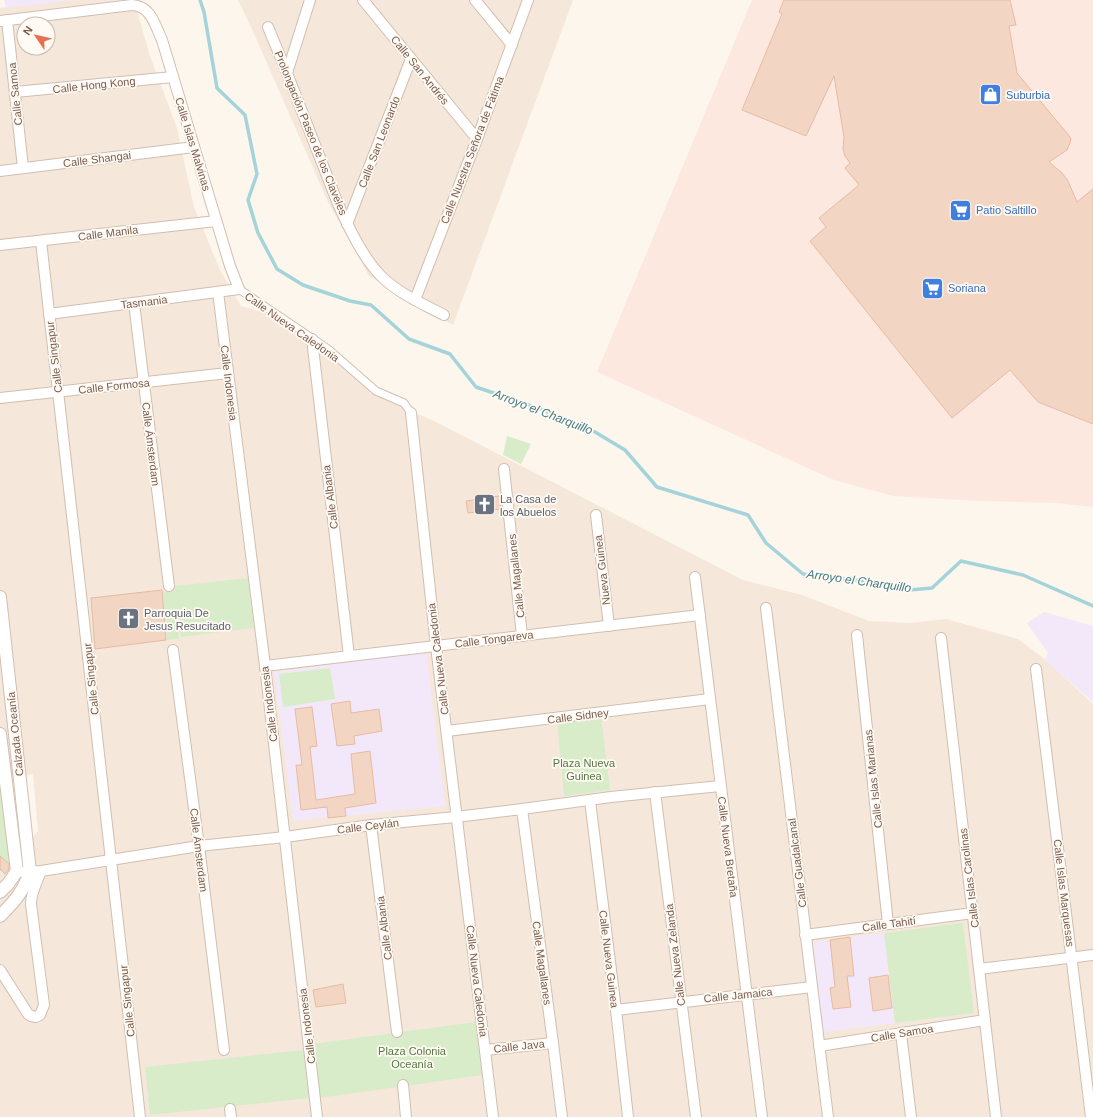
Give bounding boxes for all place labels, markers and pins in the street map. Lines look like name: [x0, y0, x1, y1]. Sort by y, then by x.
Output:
shop icon: Suburbia: [978, 82, 1004, 108]
place label: Suburbia: [1006, 89, 1051, 101]
supermarket icon: Patio Saltillo: [948, 197, 974, 223]
place label: Patio Saltillo: [976, 204, 1037, 216]
supermarket icon: Soriana: [920, 275, 946, 301]
place label: Soriana: [948, 282, 987, 294]
church icon: La Casa de los Abuelos: [471, 492, 497, 518]
place label: La Casa de los Abuelos: [500, 493, 557, 518]
church icon: Parroquia De Jesus Resucitado: [115, 606, 141, 632]
place label: Parroquia De Jesus Resucitado: [144, 607, 231, 632]

